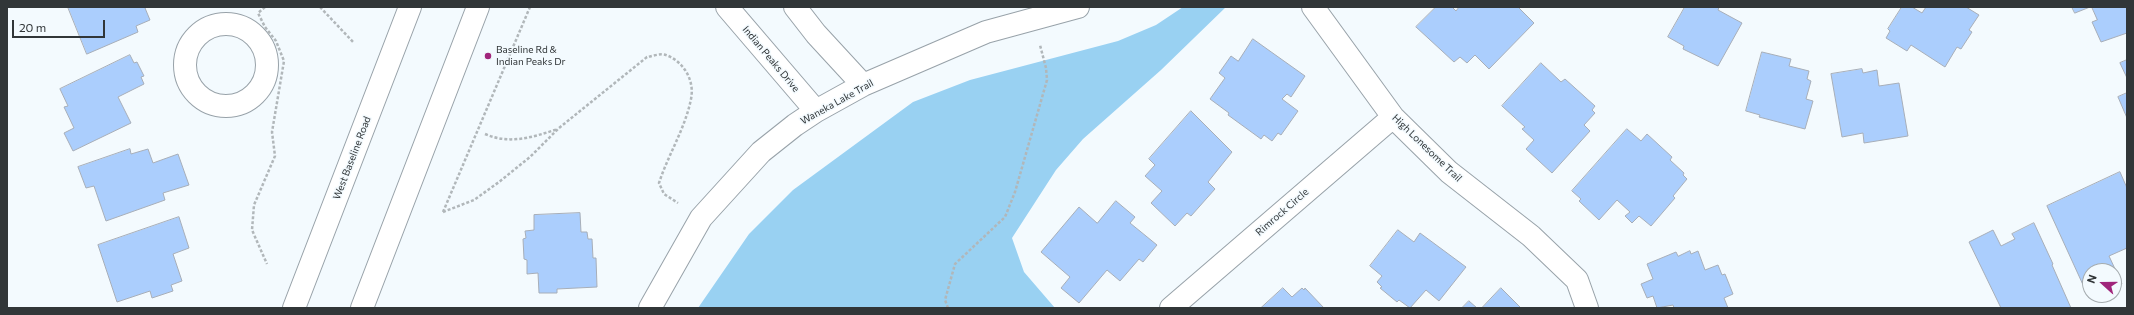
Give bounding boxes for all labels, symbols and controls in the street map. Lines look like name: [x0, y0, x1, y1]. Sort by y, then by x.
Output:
scale bar: [14, 12, 107, 38]
text: 20 m: [19, 20, 46, 34]
street label: Indian Peaks Drive: [740, 24, 802, 94]
place label: Baseline Rd & Indian Peaks Dr: [496, 44, 566, 68]
marker: Baseline Rd & Indian Peaks Dr: [483, 51, 493, 61]
street label: Waneka Lake Trail: [798, 77, 876, 127]
street label: High Lonesome Trail: [1390, 112, 1464, 184]
street label: West Baseline Road: [331, 115, 373, 201]
street label: Rimrock Circle: [1253, 186, 1311, 238]
north arrow: [2082, 263, 2122, 303]
text: N: [2084, 273, 2099, 285]

